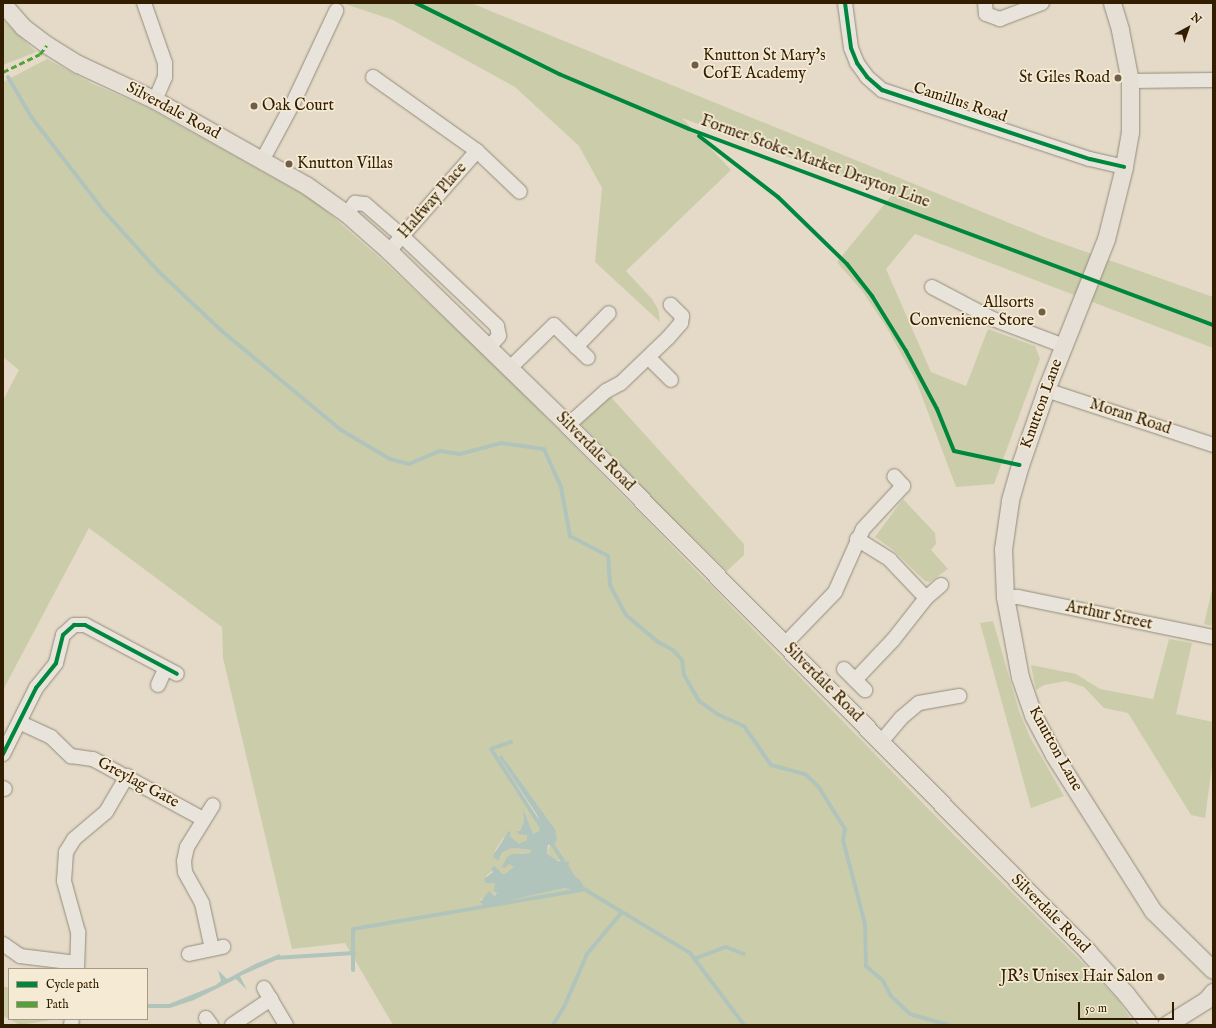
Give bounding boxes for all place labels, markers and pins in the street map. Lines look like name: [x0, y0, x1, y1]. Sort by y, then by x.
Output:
place label: Knutton St Mary's CofE Academy: [703, 46, 826, 84]
marker: Knutton St Mary's CofE Academy: [690, 60, 700, 70]
place label: St Giles Road: [1019, 68, 1110, 88]
marker: St Giles Road: [1113, 73, 1123, 83]
place label: Oak Court: [262, 96, 334, 116]
marker: Oak Court: [249, 101, 259, 111]
place label: Knutton Villas: [297, 154, 393, 174]
marker: Knutton Villas: [284, 159, 294, 169]
place label: Allsorts Convenience Store: [910, 293, 1034, 331]
marker: Allsorts Convenience Store: [1037, 307, 1047, 317]
place label: JR's Unisex Hair Salon: [1000, 967, 1153, 987]
marker: JR's Unisex Hair Salon: [1156, 972, 1166, 982]

